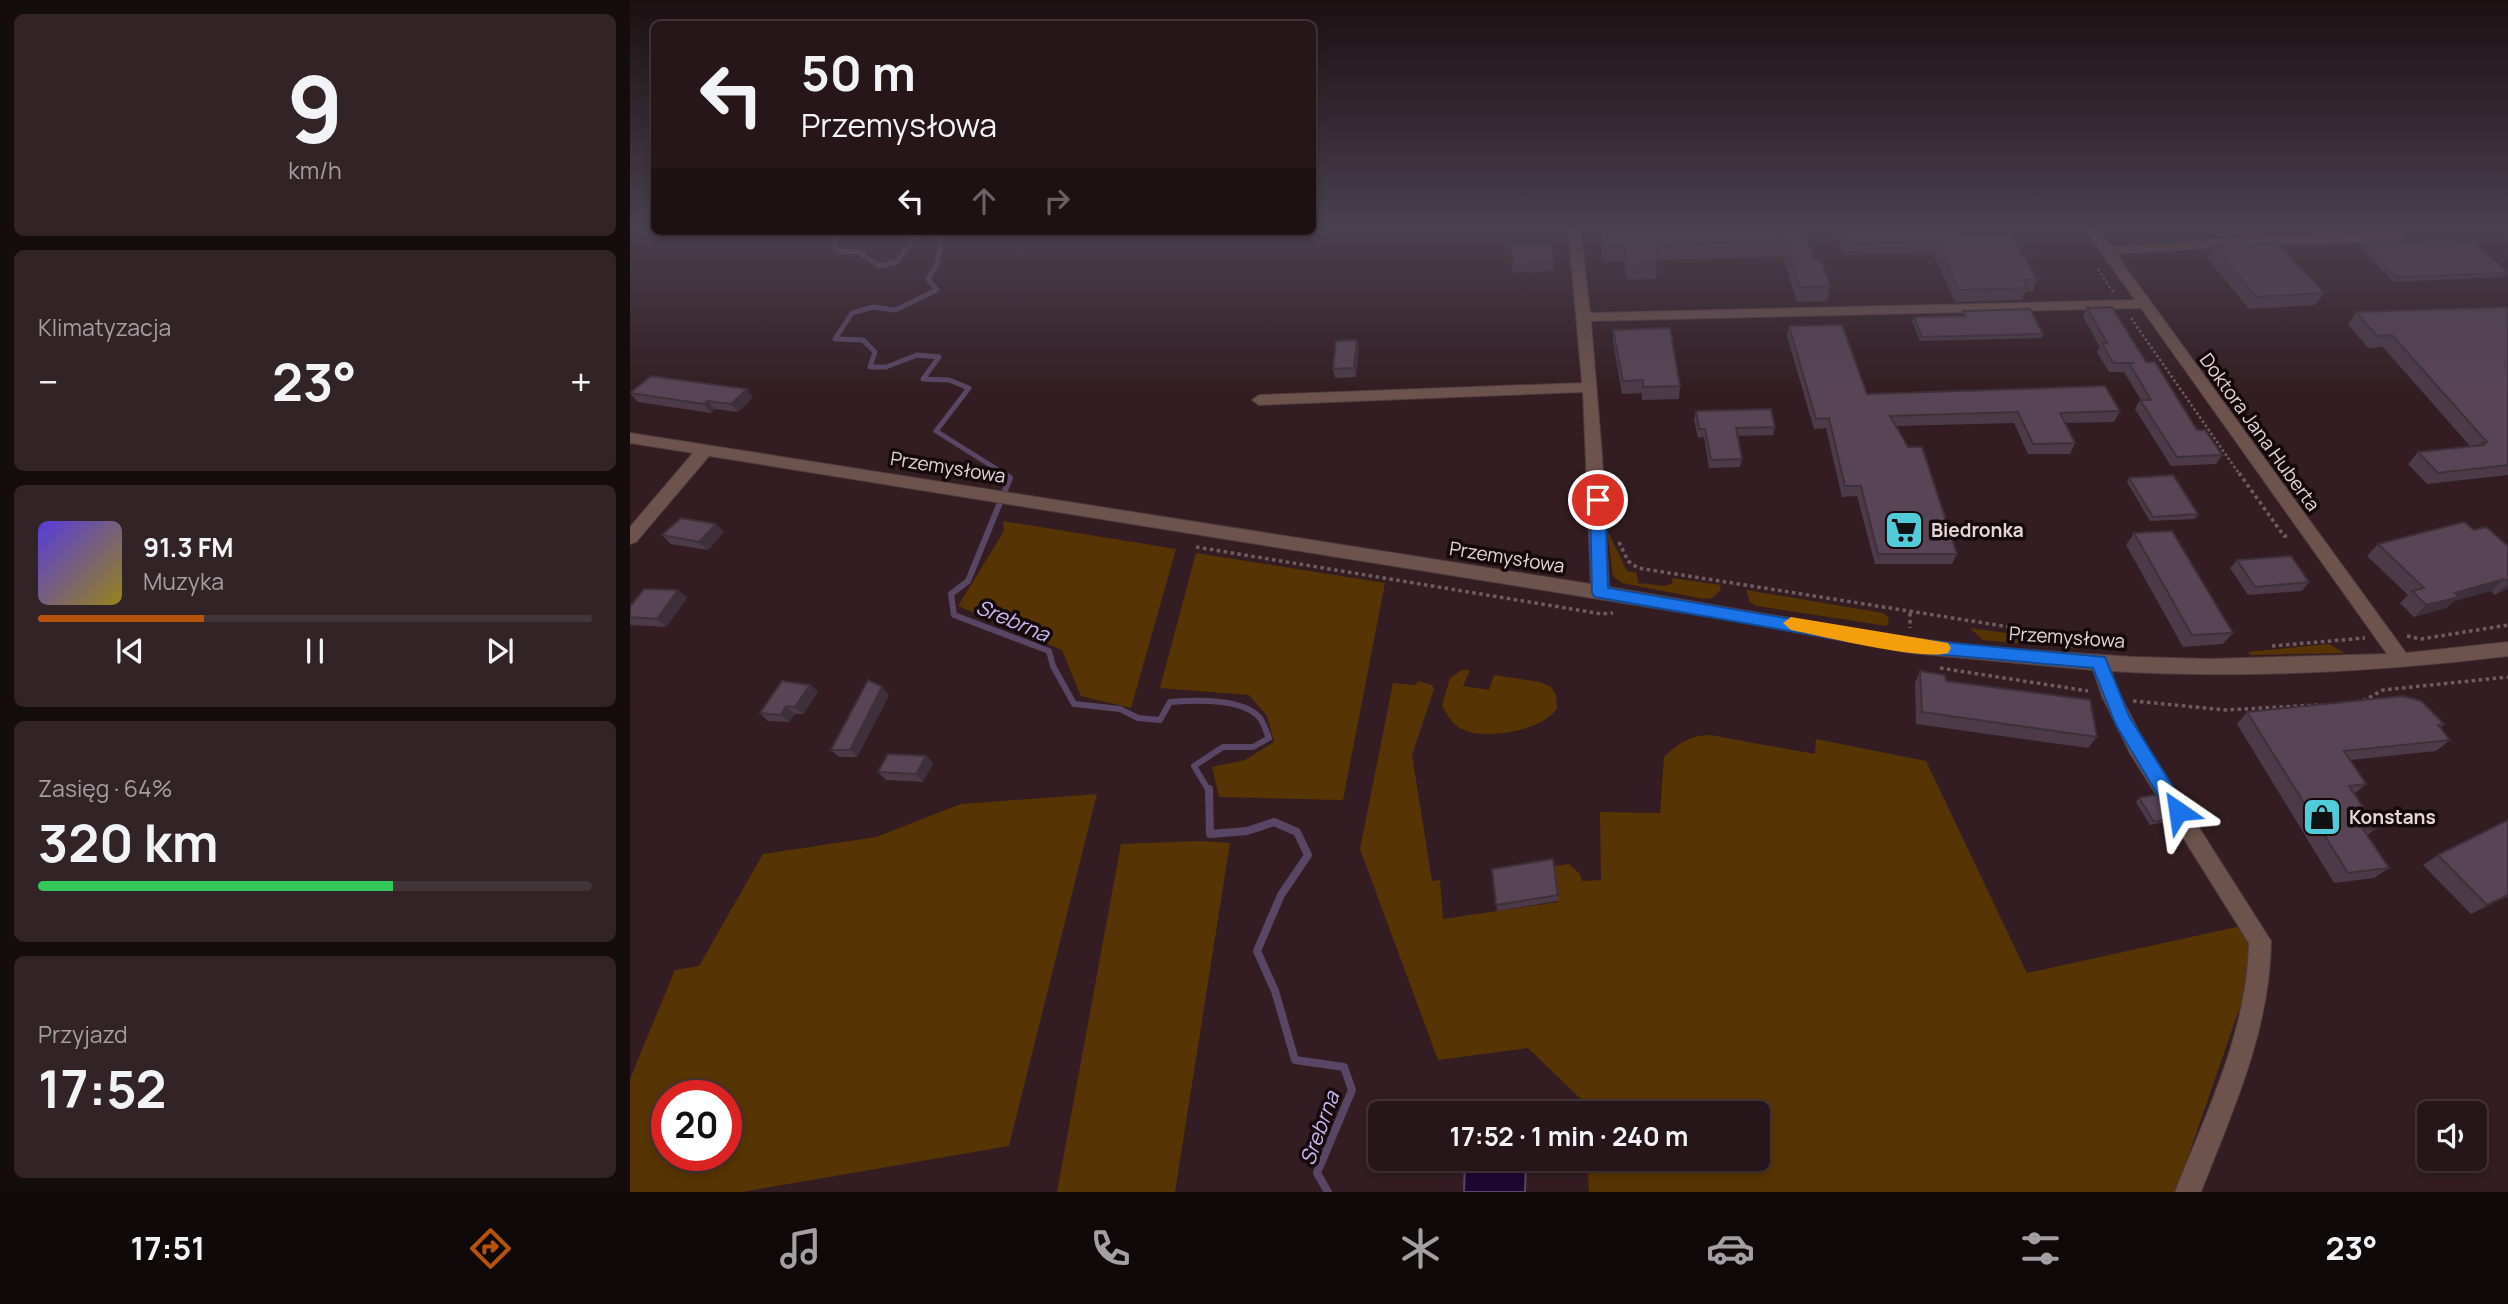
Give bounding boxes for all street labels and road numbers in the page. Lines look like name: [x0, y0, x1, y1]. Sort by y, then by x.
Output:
street label: Doktora Jana Huberta: [2194, 348, 2326, 516]
street label: Przemysłowa: [888, 445, 1008, 489]
street label: Przemysłowa: [1447, 535, 1567, 579]
street label: Przemysłowa: [2008, 620, 2126, 654]

